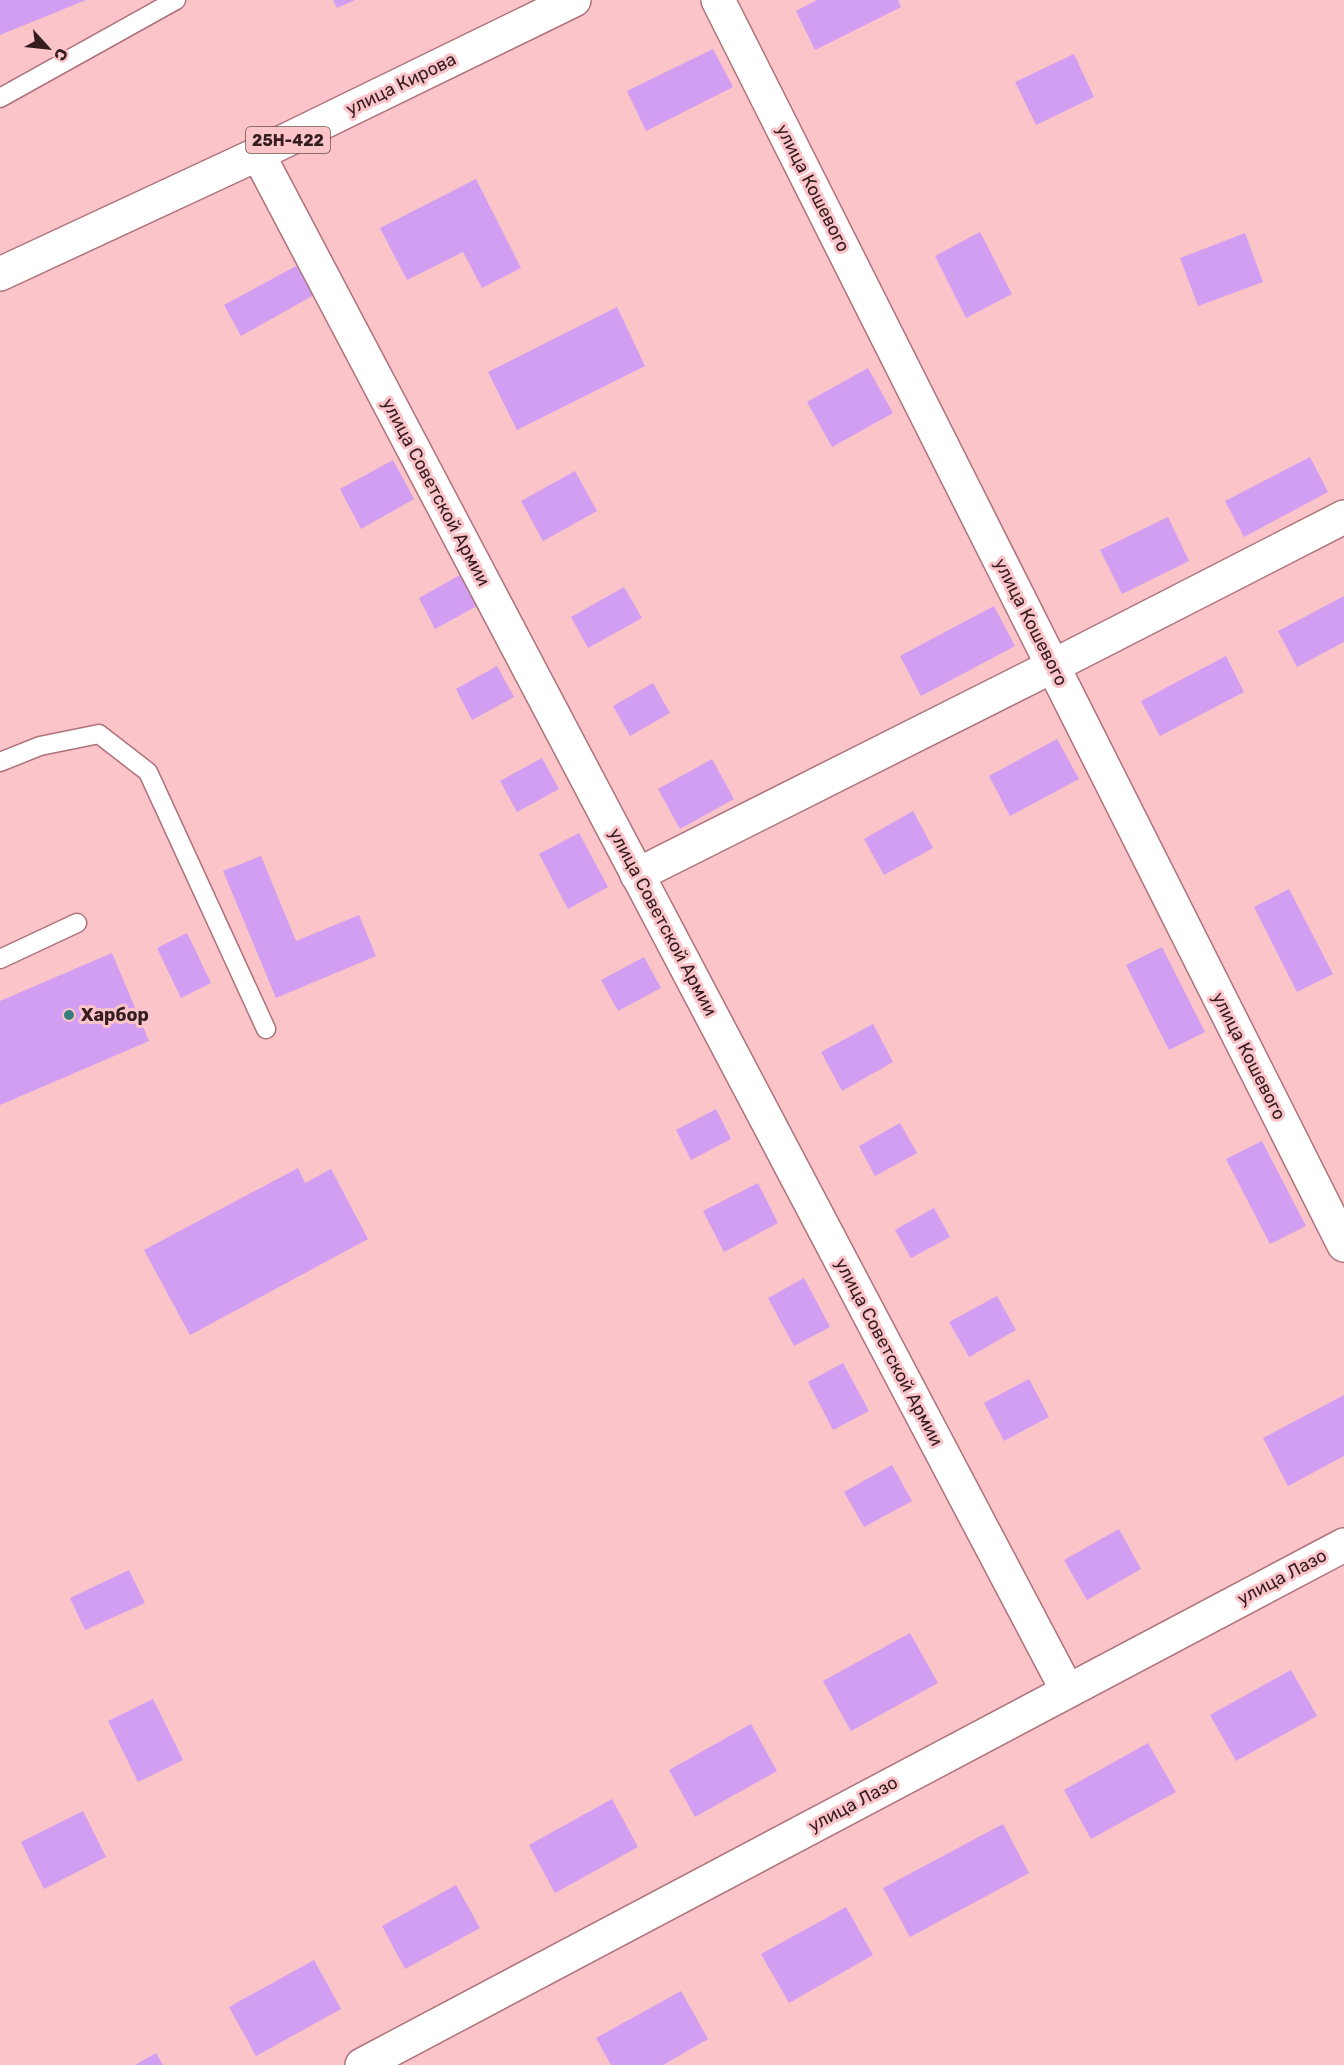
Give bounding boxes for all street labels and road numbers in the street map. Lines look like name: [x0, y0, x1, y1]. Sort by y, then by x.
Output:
street label: улица Кирова: [342, 48, 460, 120]
street label: улица Кошевого: [771, 121, 855, 255]
road number: 25Н-422: [246, 127, 330, 153]
street label: улица Советской Армии: [377, 394, 495, 590]
street label: улица Кошевого: [989, 555, 1073, 689]
street label: улица Советской Армии: [604, 824, 722, 1020]
street label: улица Кошевого: [1207, 989, 1291, 1123]
street label: улица Советской Армии: [830, 1254, 948, 1450]
street label: улица Лазо: [1233, 1544, 1331, 1610]
street label: улица Лазо: [804, 1771, 902, 1837]

